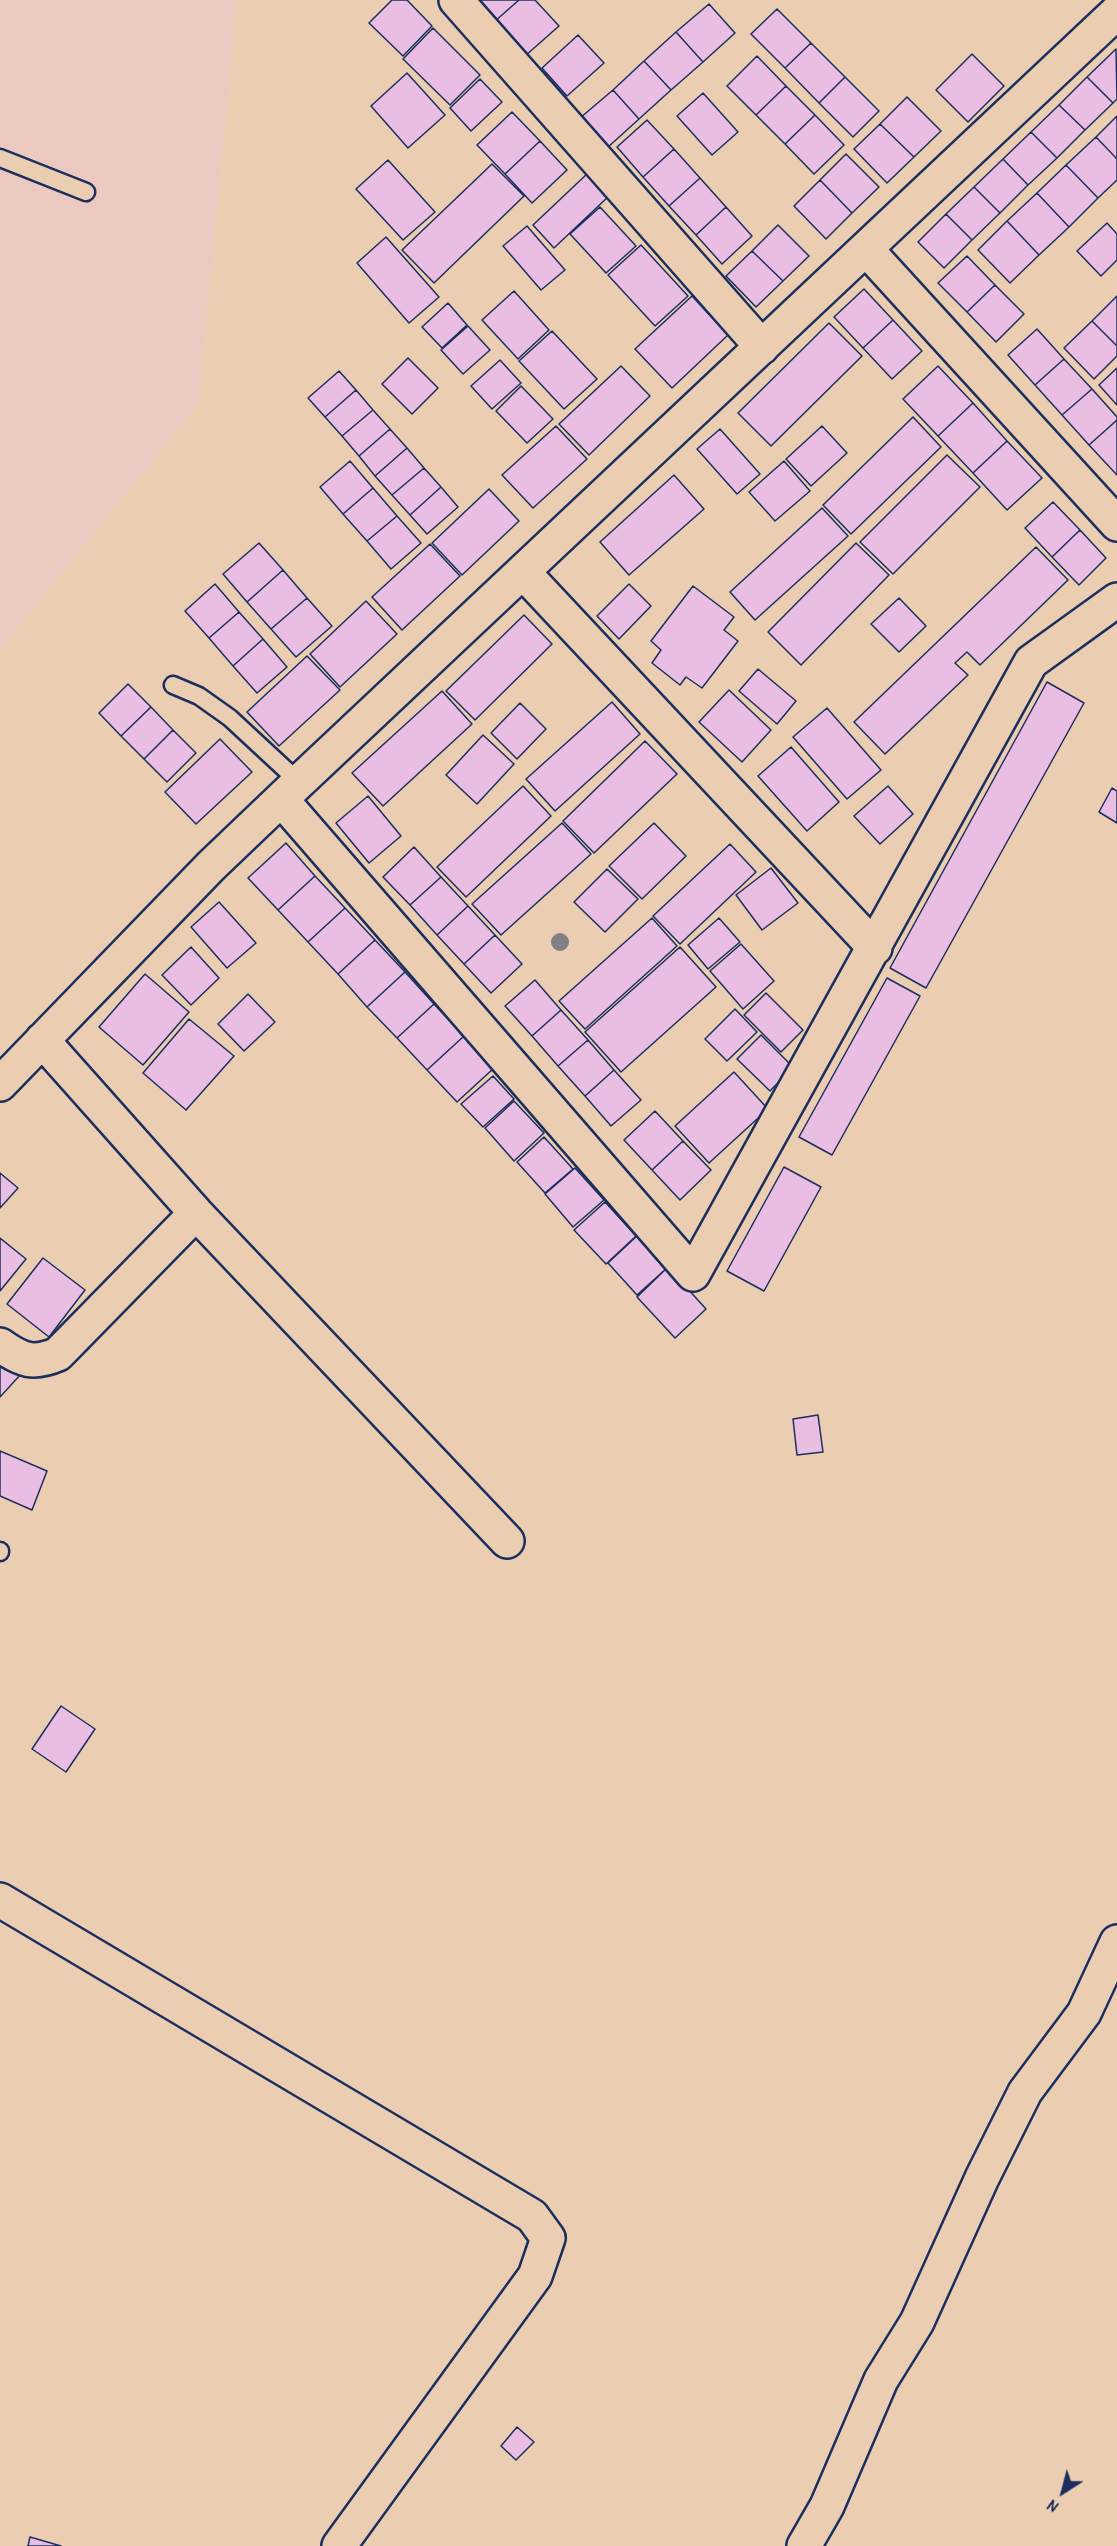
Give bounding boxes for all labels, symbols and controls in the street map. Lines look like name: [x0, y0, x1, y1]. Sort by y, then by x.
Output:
north arrow: [1033, 2462, 1093, 2522]
text: N: [1043, 2495, 1062, 2518]

